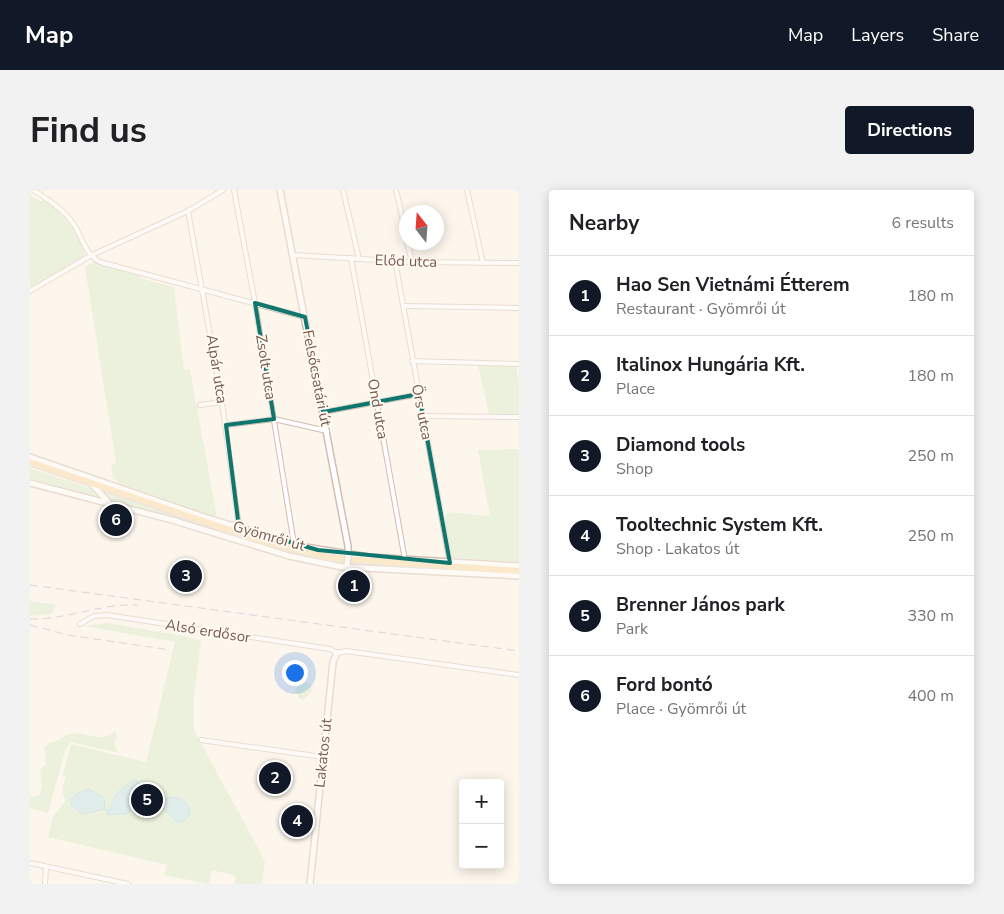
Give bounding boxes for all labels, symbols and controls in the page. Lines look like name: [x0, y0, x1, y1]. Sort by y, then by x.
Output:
text: Map: [25, 19, 73, 51]
text: Map: [788, 23, 823, 47]
text: Layers: [851, 23, 904, 47]
text: Share: [932, 23, 979, 47]
button: Directions: [845, 106, 974, 154]
text: Find us: [30, 107, 147, 154]
north arrow: [399, 205, 444, 250]
text: Nearby: [569, 209, 639, 237]
text: 6 results: [892, 212, 954, 234]
street label: Előd utca: [374, 250, 438, 272]
text: Hao Sen Vietnámi Étterem: [616, 272, 850, 298]
text: 1: [580, 285, 590, 307]
text: 180 m: [907, 285, 954, 307]
text: Restaurant · Gyömrői út: [616, 298, 786, 320]
street label: Felsőcsatári út: [298, 328, 336, 429]
street label: Alpár utca: [202, 333, 232, 405]
street label: Zsolt utca: [251, 333, 281, 401]
text: Italinox Hungária Kft.: [616, 352, 805, 378]
text: 2: [580, 365, 590, 387]
text: 180 m: [907, 365, 954, 387]
street label: Ond utca: [363, 377, 393, 441]
text: Place: [616, 378, 655, 400]
street label: Örs utca: [407, 382, 437, 442]
text: Diamond tools: [616, 432, 745, 458]
text: 3: [580, 445, 590, 467]
text: 250 m: [907, 445, 954, 467]
text: Shop: [616, 458, 653, 480]
pin: 6: [100, 501, 132, 539]
text: Tooltechnic System Kft.: [616, 512, 823, 538]
street label: Gyömrői út: [231, 516, 308, 556]
text: 4: [580, 525, 590, 547]
text: 250 m: [907, 525, 954, 547]
text: Shop · Lakatos út: [616, 538, 739, 560]
pin: 3: [170, 557, 202, 595]
pin: 1: [338, 567, 370, 605]
text: Brenner János park: [616, 592, 785, 618]
text: 5: [580, 605, 590, 627]
text: 330 m: [907, 605, 954, 627]
street label: Alsó erdősor: [164, 614, 253, 648]
text: Park: [616, 618, 648, 640]
your location: [282, 660, 308, 686]
text: Ford bontó: [616, 672, 713, 698]
text: 6: [580, 685, 590, 707]
text: 400 m: [907, 685, 954, 707]
text: Place · Gyömrői út: [616, 698, 746, 720]
street label: Lakatos út: [309, 717, 337, 789]
pin: 2: [259, 759, 291, 797]
map controls: [459, 779, 504, 869]
button: +: [459, 779, 504, 824]
pin: 5: [131, 781, 163, 819]
pin: 4: [281, 802, 313, 840]
button: −: [459, 824, 504, 869]

